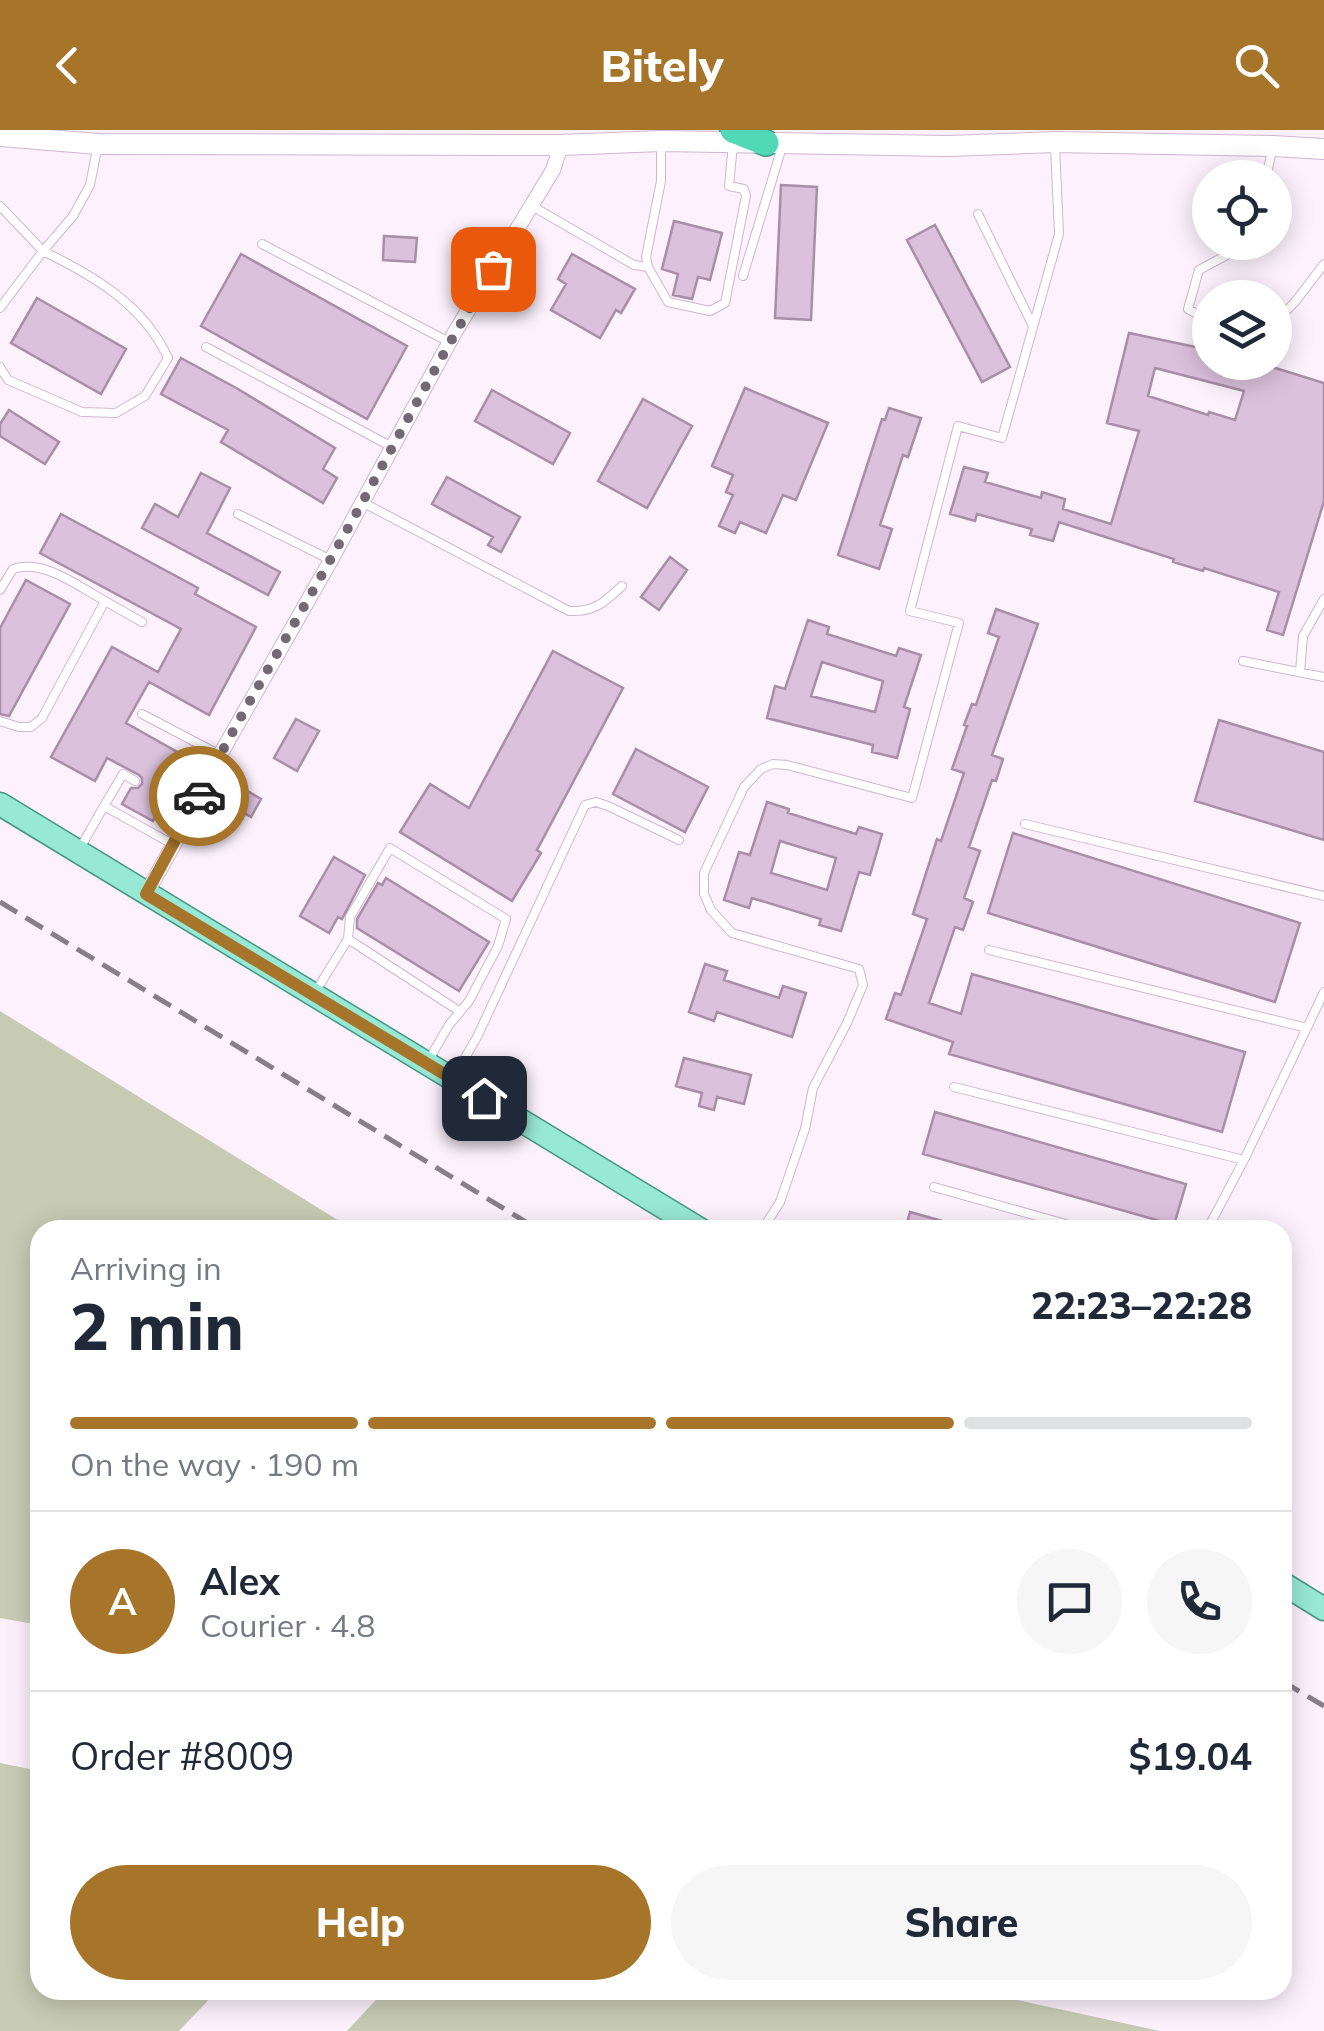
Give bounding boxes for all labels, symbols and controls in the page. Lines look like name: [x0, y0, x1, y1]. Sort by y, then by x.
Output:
text: Bitely: [600, 37, 724, 93]
icon: back: [40, 38, 95, 93]
icon: search: [1229, 38, 1284, 93]
map controls: [1192, 160, 1292, 380]
button: locate: [1192, 160, 1292, 260]
pin: [451, 227, 536, 312]
icon: bag: [466, 242, 521, 297]
button: layers: [1192, 280, 1292, 380]
courier: [149, 746, 249, 846]
icon: car: [172, 769, 227, 824]
pin: [442, 1056, 527, 1141]
icon: home: [457, 1071, 512, 1126]
text: Arriving in: [70, 1248, 222, 1288]
text: 22:23–22:28: [1031, 1281, 1252, 1329]
text: 2 min: [70, 1285, 244, 1366]
text: On the way · 190 m: [70, 1444, 359, 1484]
button: chat: [1017, 1549, 1122, 1654]
button: phone: [1147, 1549, 1252, 1654]
text: Alex: [200, 1557, 280, 1605]
text: A: [108, 1577, 137, 1625]
text: Courier · 4.8: [200, 1605, 376, 1645]
text: Order #8009: [70, 1732, 294, 1780]
text: $19.04: [1129, 1732, 1252, 1780]
button: Help: [70, 1865, 651, 1980]
button: Share: [671, 1865, 1252, 1980]

